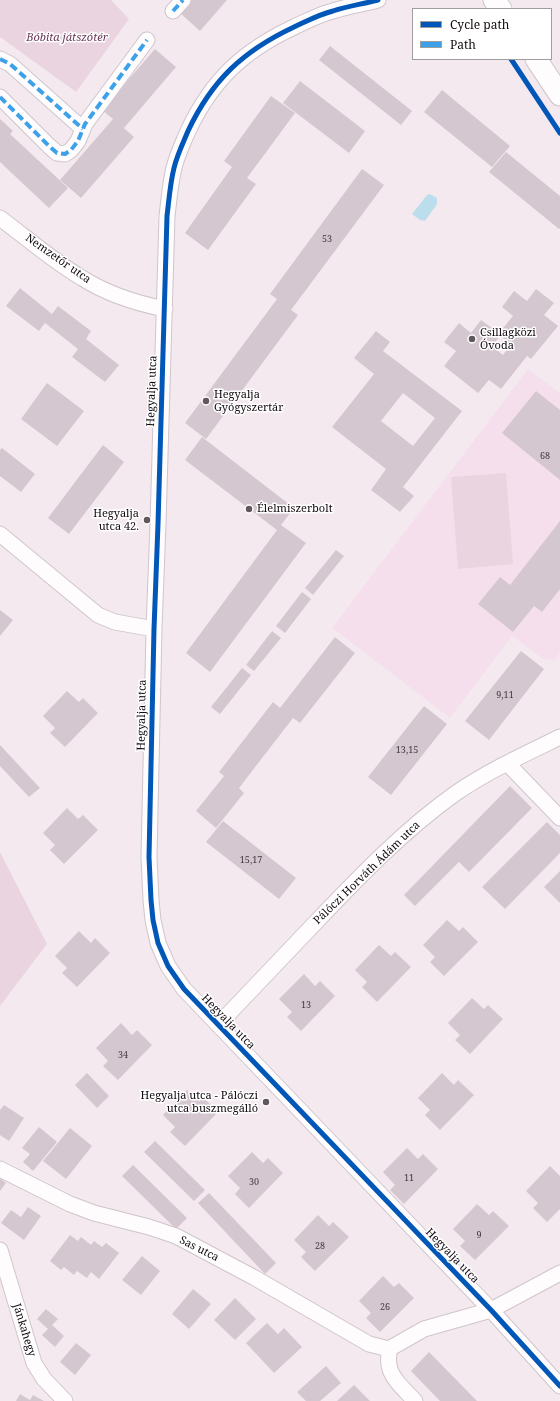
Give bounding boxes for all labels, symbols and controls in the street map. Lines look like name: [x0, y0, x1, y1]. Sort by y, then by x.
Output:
legend: [412, 8, 552, 60]
text: Cycle path: [450, 16, 509, 33]
park label: Bóbita játszótér: [26, 31, 108, 45]
text: Path: [450, 36, 476, 53]
street label: Nemzetőr utca: [23, 232, 93, 286]
house number: 53: [322, 234, 332, 244]
place label: Csillagközi Óvoda: [480, 326, 536, 352]
marker: Csillagközi Óvoda: [467, 334, 477, 344]
street label: Hegyalja utca: [144, 355, 160, 427]
place label: Hegyalja Gyógyszertár: [214, 388, 283, 414]
marker: Hegyalja Gyógyszertár: [201, 396, 211, 406]
house number: 68: [540, 451, 550, 461]
place label: Élelmiszerbolt: [257, 502, 333, 516]
marker: Élelmiszerbolt: [244, 504, 254, 514]
place label: Hegyalja utca 42.: [93, 507, 139, 533]
marker: Hegyalja utca 42.: [142, 515, 152, 525]
street label: Hegyalja utca: [135, 679, 149, 751]
house number: 9,11: [496, 690, 514, 700]
house number: 13,15: [396, 745, 418, 755]
street label: Pálóczi Horváth Ádám utca: [311, 819, 423, 927]
house number: 15,17: [240, 855, 262, 865]
street label: Hegyalja utca: [199, 992, 257, 1052]
house number: 13: [301, 1000, 311, 1010]
house number: 34: [118, 1050, 128, 1060]
place label: Hegyalja utca - Pálóczi utca buszmegálló: [141, 1089, 258, 1115]
marker: Hegyalja utca - Pálóczi utca buszmegálló: [261, 1097, 271, 1107]
house number: 11: [404, 1173, 414, 1183]
house number: 30: [249, 1177, 259, 1187]
street label: Hegyalja utca: [423, 1226, 481, 1286]
house number: 9: [476, 1230, 482, 1240]
street label: Sas utca: [177, 1233, 221, 1265]
house number: 28: [315, 1241, 325, 1251]
street label: Jánkahegy: [10, 1302, 38, 1358]
house number: 26: [380, 1302, 390, 1312]

